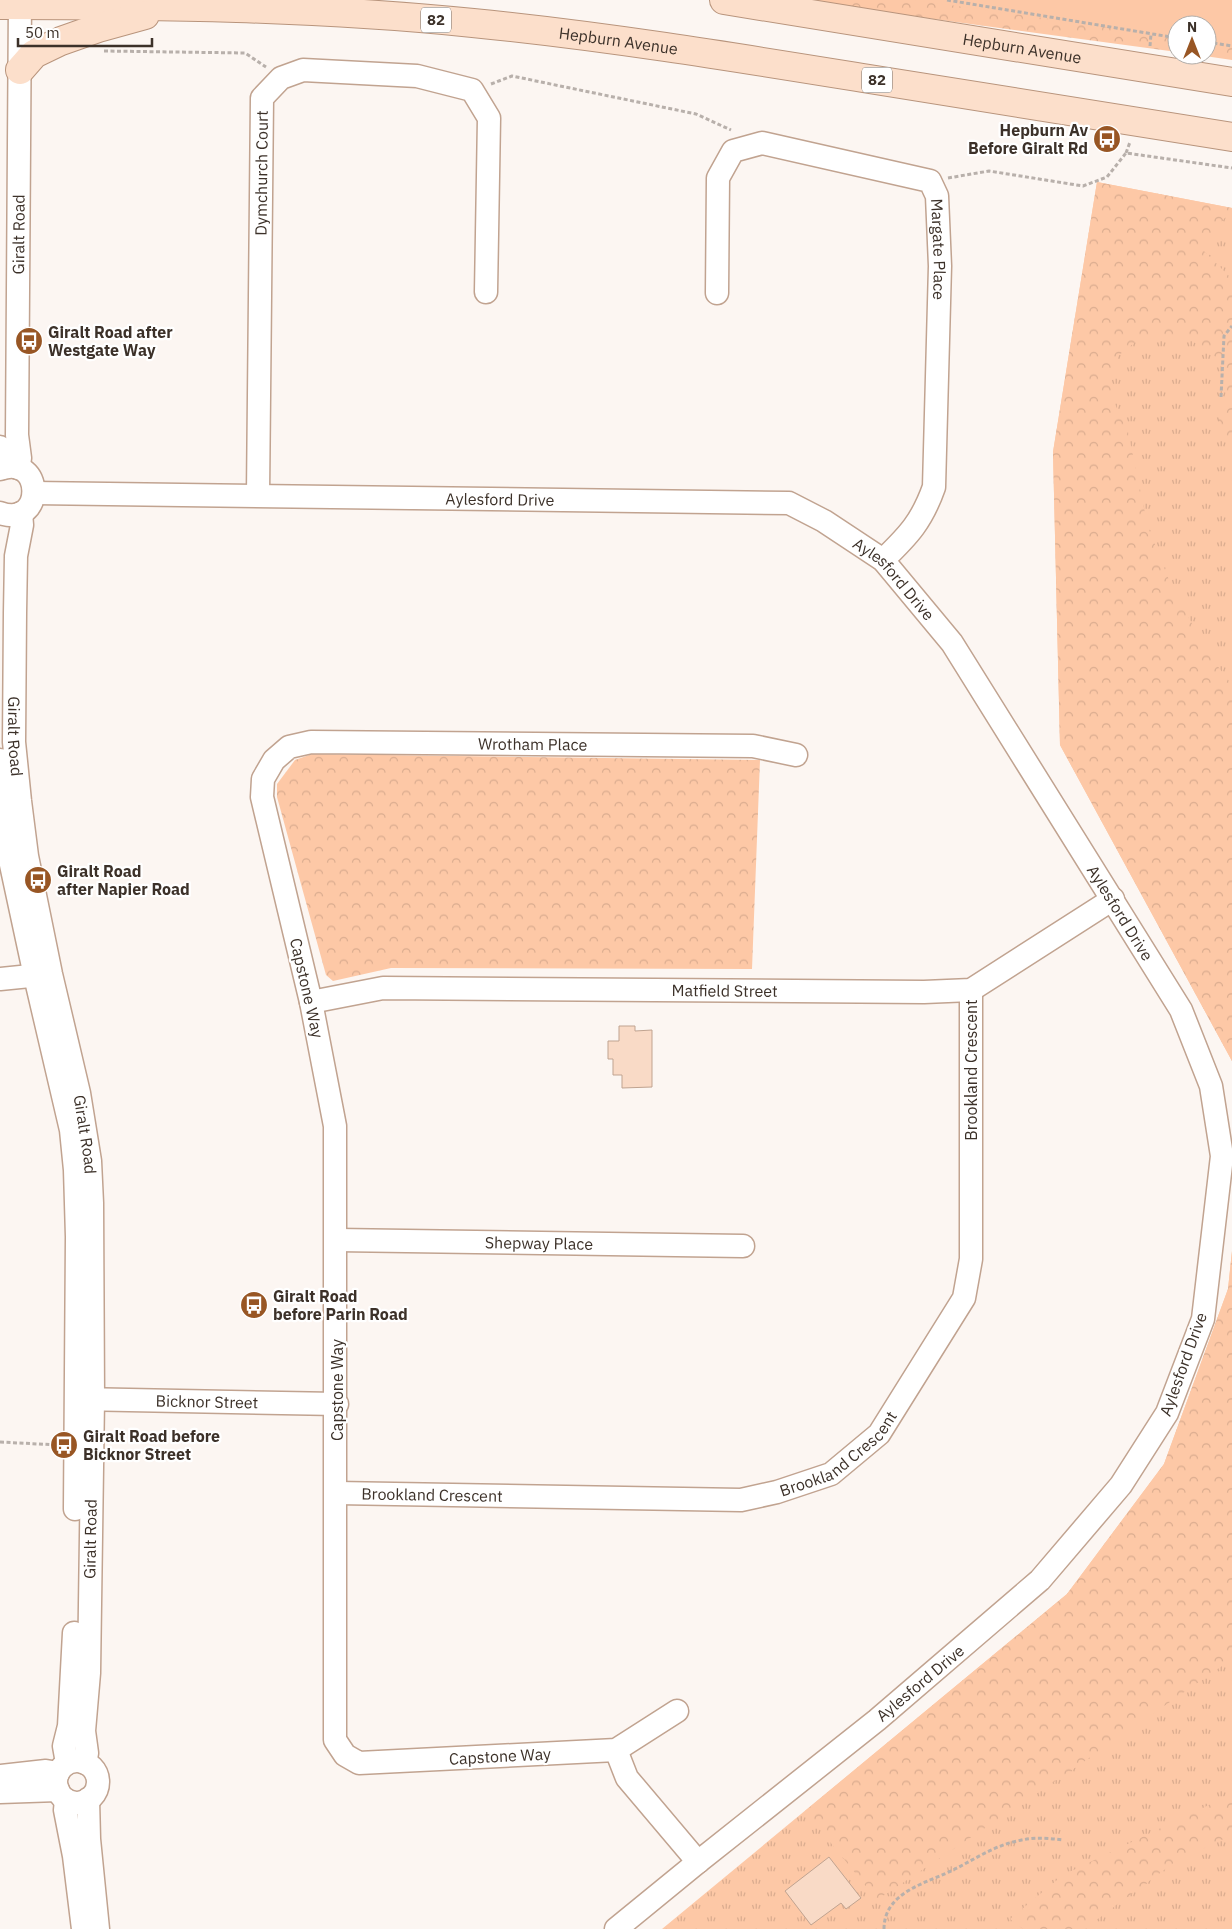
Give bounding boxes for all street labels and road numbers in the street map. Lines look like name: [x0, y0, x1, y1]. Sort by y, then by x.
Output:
road number: 82: [421, 8, 451, 32]
street label: Hepburn Avenue: [558, 23, 679, 59]
street label: Hepburn Avenue: [961, 29, 1083, 68]
road number: 82: [862, 68, 892, 92]
street label: Dymchurch Court: [251, 110, 272, 236]
street label: Giralt Road: [8, 194, 29, 274]
street label: Margate Place: [927, 198, 950, 300]
street label: Aylesford Drive: [445, 488, 555, 510]
street label: Aylesford Drive: [849, 533, 939, 624]
street label: Giralt Road: [4, 696, 27, 777]
street label: Wrotham Place: [478, 734, 588, 755]
street label: Aylesford Drive: [1083, 861, 1158, 964]
street label: Capstone Way: [286, 936, 328, 1040]
street label: Matfield Street: [671, 980, 778, 1001]
street label: Brookland Crescent: [961, 999, 981, 1141]
street label: Giralt Road: [69, 1093, 101, 1175]
street label: Shepway Place: [485, 1232, 593, 1254]
street label: Aylesford Drive: [1155, 1309, 1211, 1419]
street label: Capstone Way: [327, 1339, 347, 1441]
street label: Bicknor Street: [155, 1391, 258, 1412]
street label: Brookland Crescent: [777, 1407, 901, 1500]
street label: Brookland Crescent: [361, 1483, 503, 1506]
street label: Giralt Road: [79, 1499, 101, 1579]
street label: Aylesford Drive: [872, 1640, 968, 1726]
street label: Capstone Way: [448, 1743, 552, 1769]

